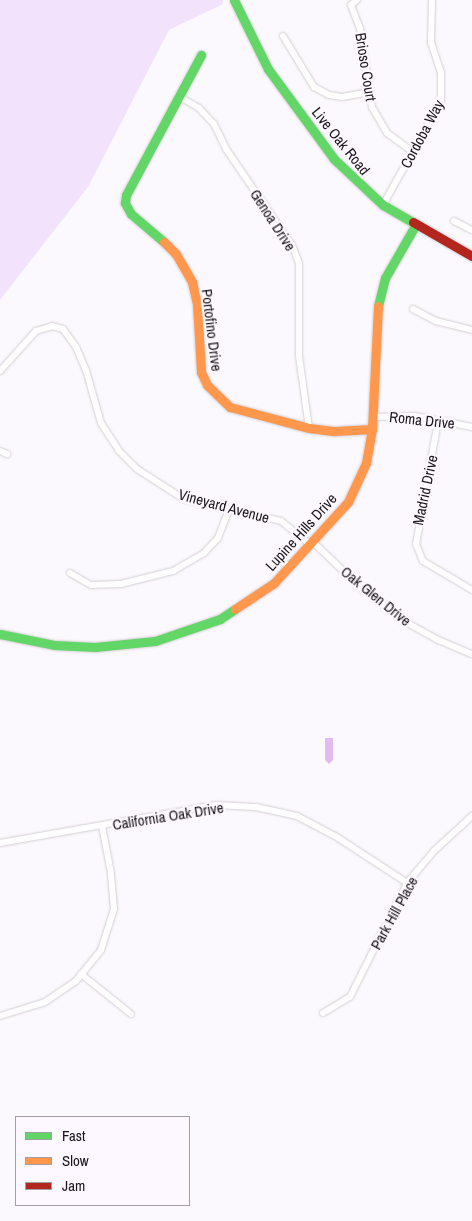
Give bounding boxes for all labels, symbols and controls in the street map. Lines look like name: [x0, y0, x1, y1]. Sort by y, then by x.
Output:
street label: Brioso Court: [352, 31, 380, 103]
street label: Cordoba Way: [397, 97, 447, 171]
street label: Live Oak Road: [308, 103, 374, 179]
street label: Genoa Drive: [246, 186, 300, 254]
street label: Portofino Drive: [198, 288, 226, 372]
street label: Roma Drive: [388, 408, 456, 432]
street label: Madrid Drive: [409, 453, 441, 527]
street label: Vineyard Avenue: [176, 485, 272, 527]
street label: Lupine Hills Drive: [262, 490, 340, 574]
street label: Oak Glen Drive: [337, 562, 415, 630]
street label: California Oak Drive: [111, 798, 225, 834]
street label: Park Hill Place: [367, 873, 421, 953]
legend: [15, 1116, 190, 1206]
text: Fast: [62, 1125, 85, 1146]
text: Slow: [62, 1150, 89, 1171]
text: Jam: [62, 1175, 85, 1196]

